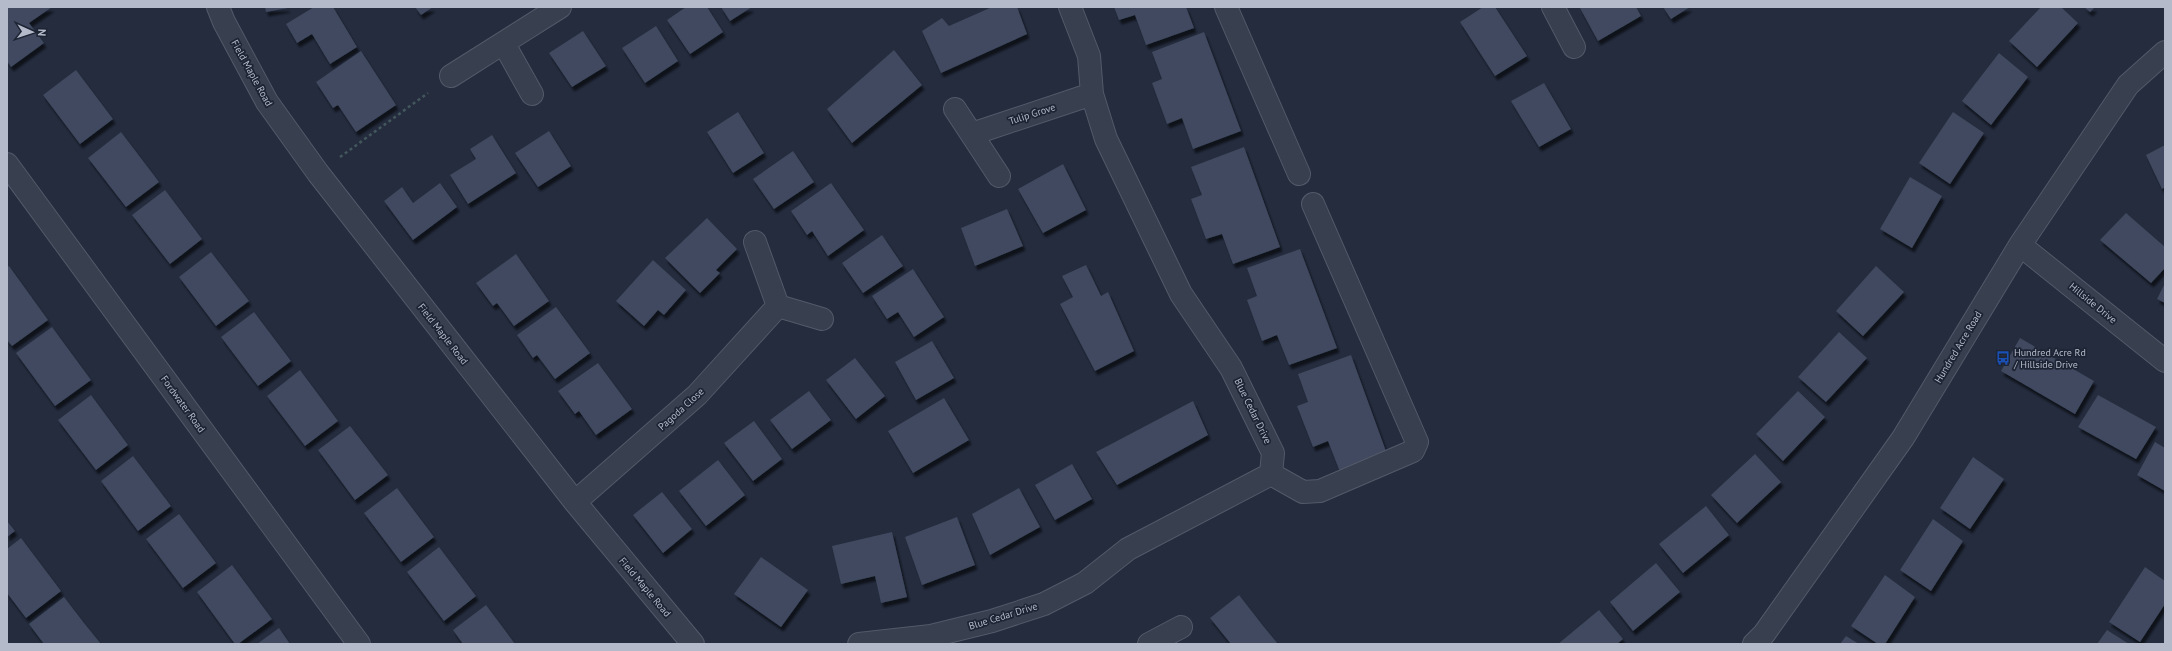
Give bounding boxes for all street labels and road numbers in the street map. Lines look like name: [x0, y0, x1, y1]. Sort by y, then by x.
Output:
street label: Field Maple Road: [228, 37, 276, 109]
street label: Tulip Grove: [1007, 100, 1057, 128]
street label: Hillside Drive: [2066, 280, 2120, 326]
street label: Field Maple Road: [415, 301, 471, 367]
street label: Hundred Acre Road: [1931, 309, 1985, 385]
street label: Fordwater Road: [158, 373, 208, 435]
street label: Blue Cedar Drive: [1232, 376, 1274, 446]
street label: Pagoda Close: [655, 385, 707, 433]
street label: Field Maple Road: [616, 554, 674, 620]
street label: Blue Cedar Drive: [967, 599, 1039, 633]

